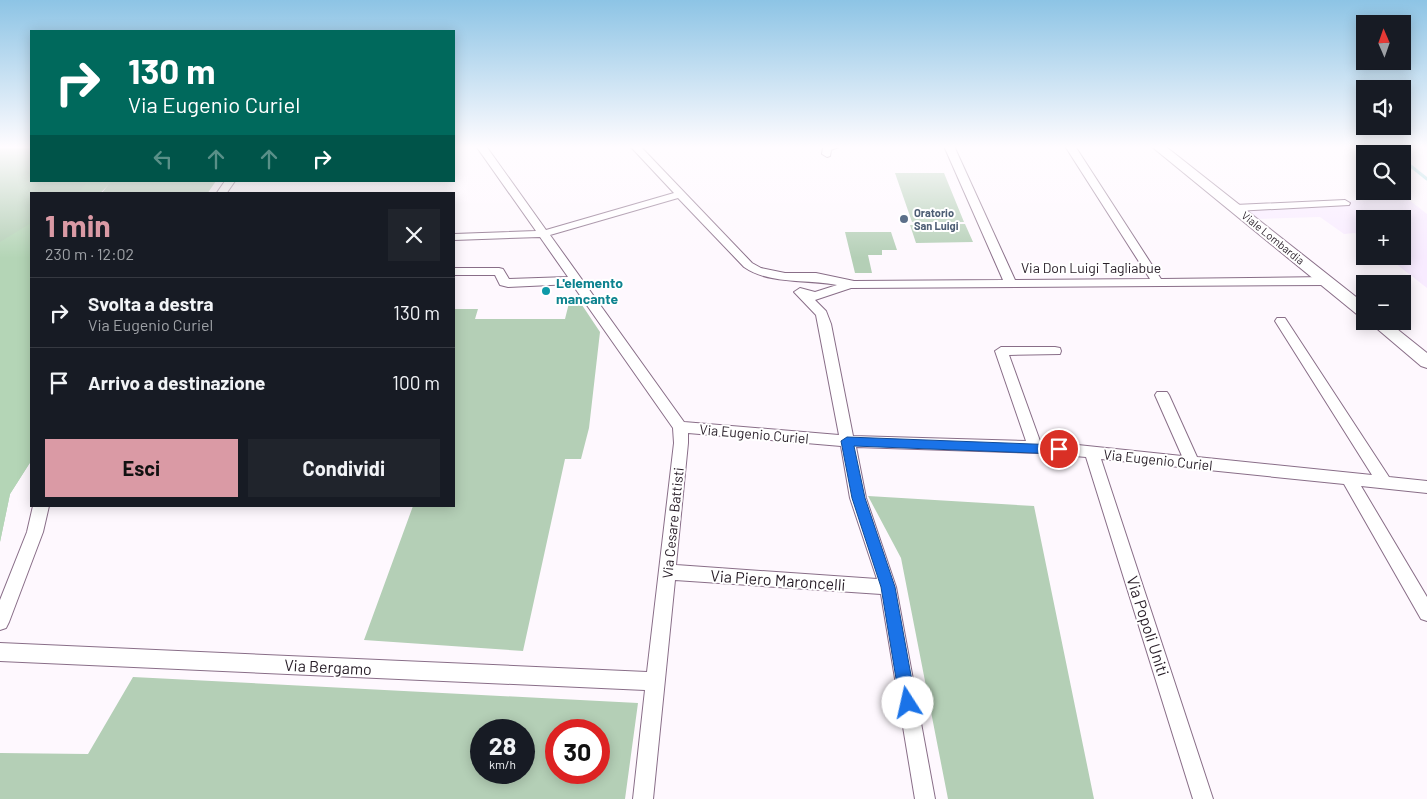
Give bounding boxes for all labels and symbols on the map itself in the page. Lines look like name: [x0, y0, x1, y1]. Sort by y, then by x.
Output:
north arrow: [1356, 15, 1411, 70]
place label: Oratorio San Luigi: [914, 206, 959, 232]
street label: Viale Lombardia: [1239, 208, 1307, 267]
marker: Oratorio San Luigi: [898, 213, 910, 225]
street label: Via Don Luigi Tagliabue: [1021, 259, 1161, 276]
place label: L'elemento mancante: [556, 274, 623, 307]
marker: L'elemento mancante: [540, 285, 552, 297]
street label: Via Eugenio Curiel: [699, 420, 809, 447]
pin: [1038, 428, 1080, 470]
street label: Via Eugenio Curiel: [1103, 445, 1213, 474]
street label: Via Cesare Battisti: [658, 467, 687, 579]
street label: Via Piero Maroncelli: [710, 565, 846, 594]
street label: Via Popoli Uniti: [1123, 573, 1174, 678]
street label: Via Bergamo: [284, 655, 372, 678]
position arrow: [881, 676, 933, 728]
speed limit sign: 30: [545, 719, 610, 784]

